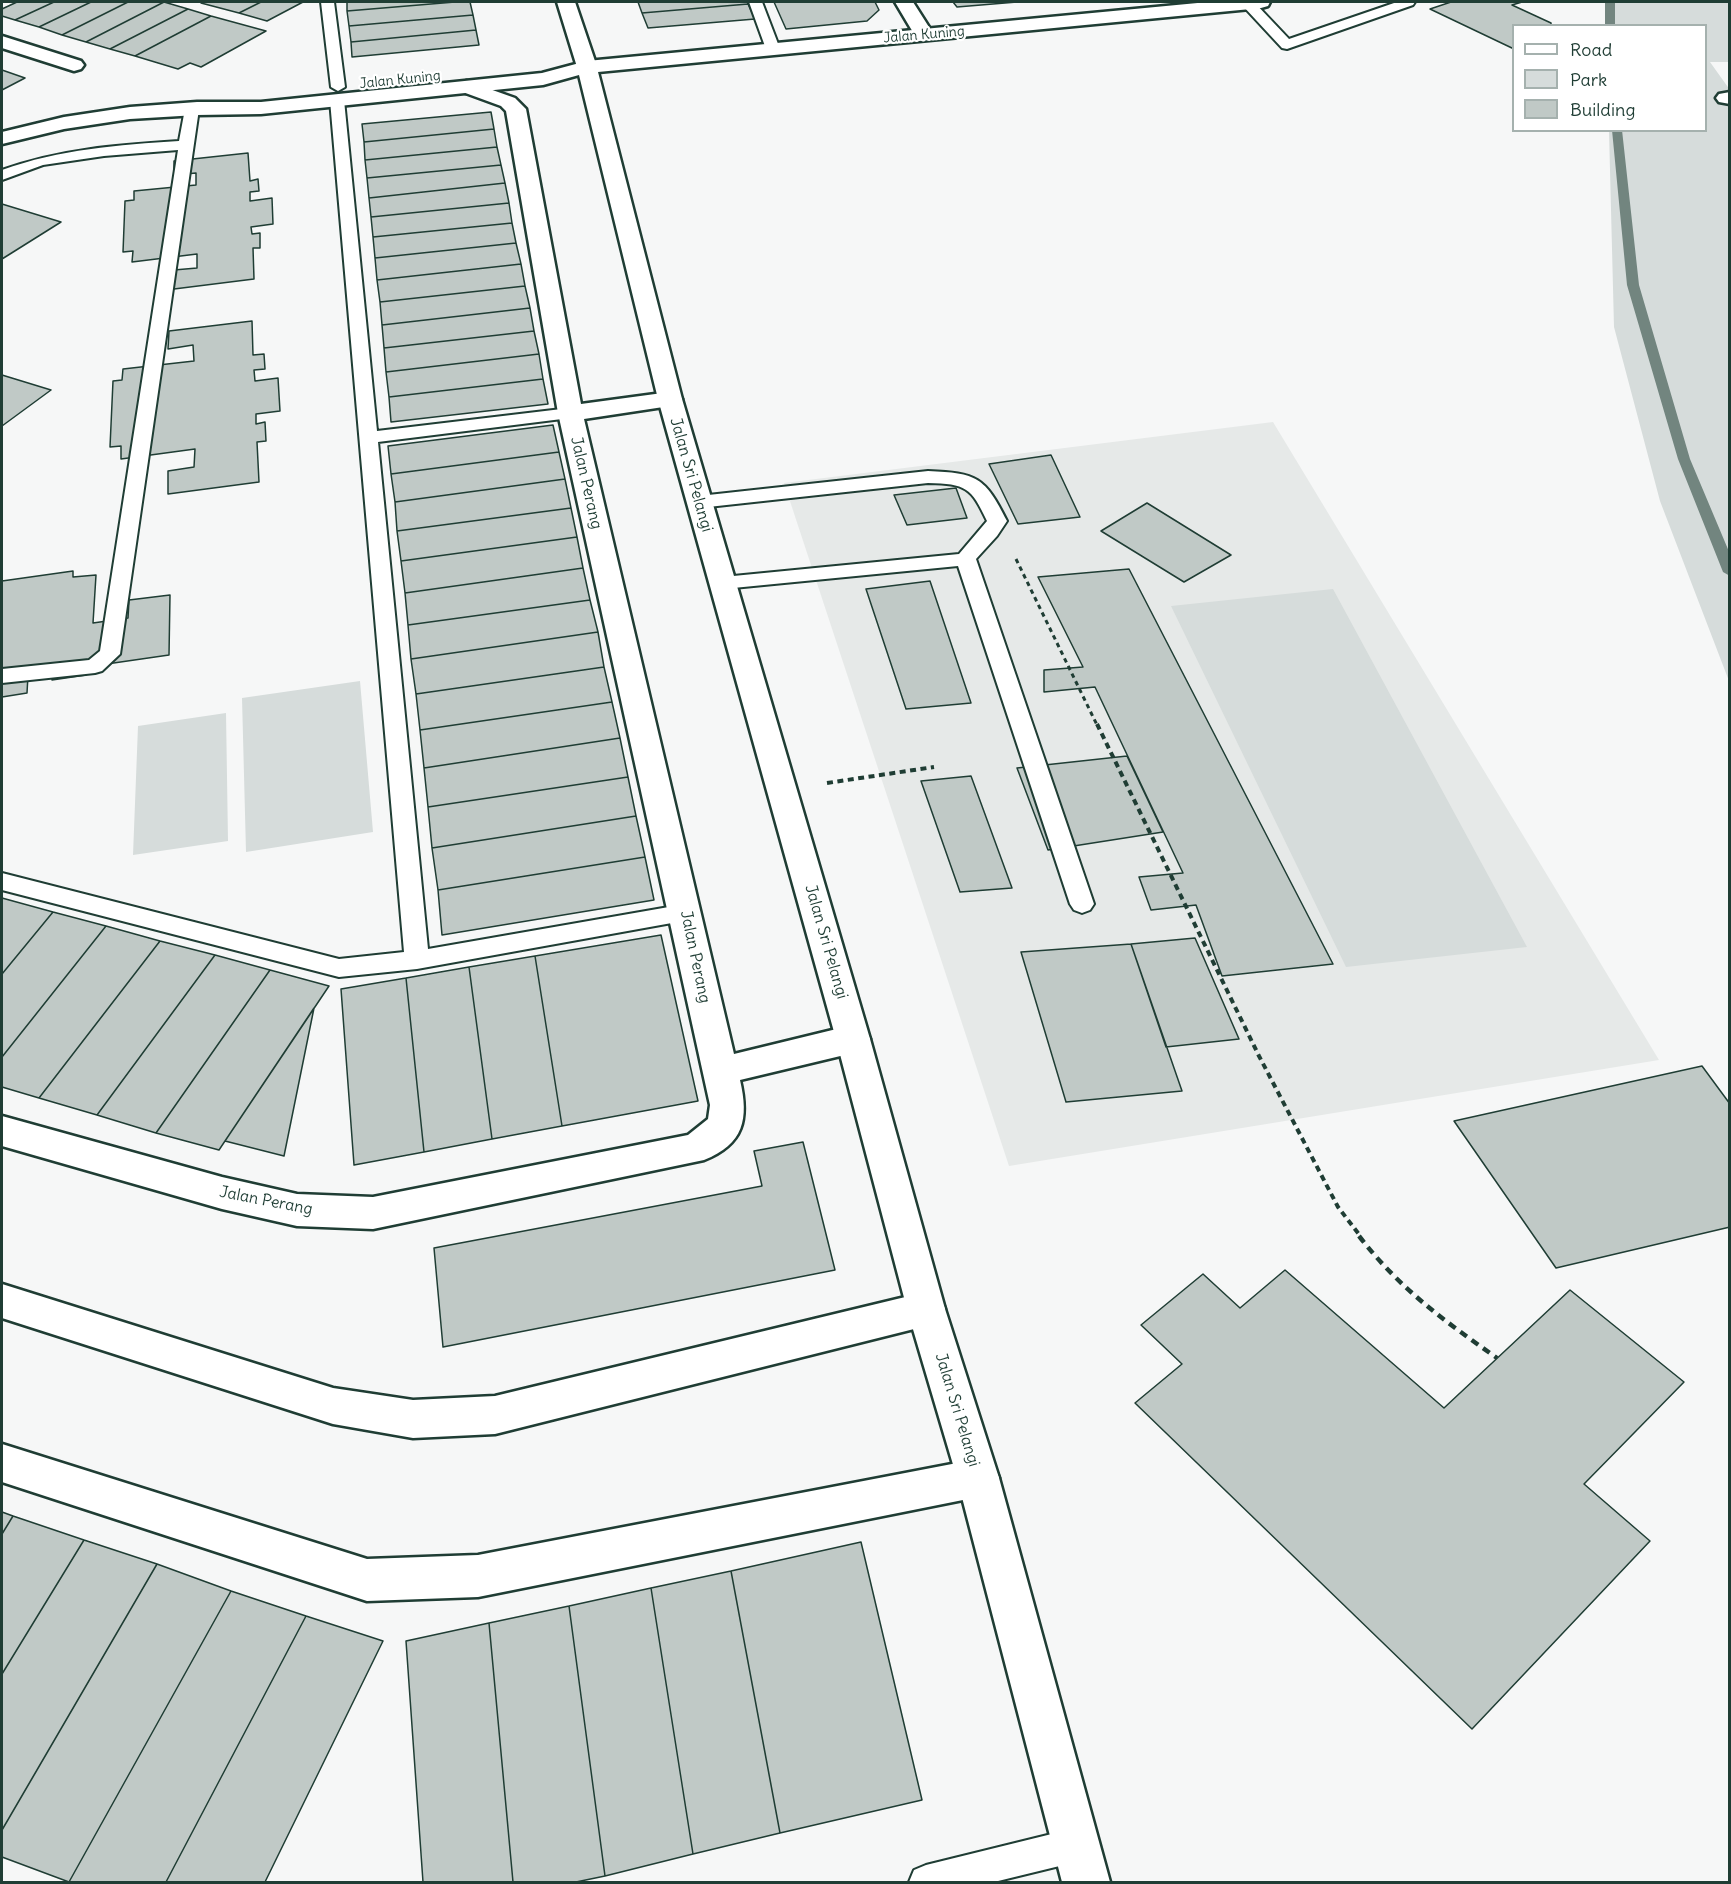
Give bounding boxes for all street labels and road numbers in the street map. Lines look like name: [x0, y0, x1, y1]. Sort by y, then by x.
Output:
street label: Jalan Kuning: [883, 23, 965, 47]
street label: Jalan Kuning: [359, 67, 441, 93]
street label: Jalan Sri Pelangi: [666, 416, 716, 534]
street label: Jalan Perang: [566, 435, 606, 531]
street label: Jalan Sri Pelangi: [801, 883, 851, 1001]
street label: Jalan Perang: [676, 909, 714, 1005]
street label: Jalan Perang: [218, 1183, 314, 1219]
street label: Jalan Sri Pelangi: [931, 1351, 983, 1469]

